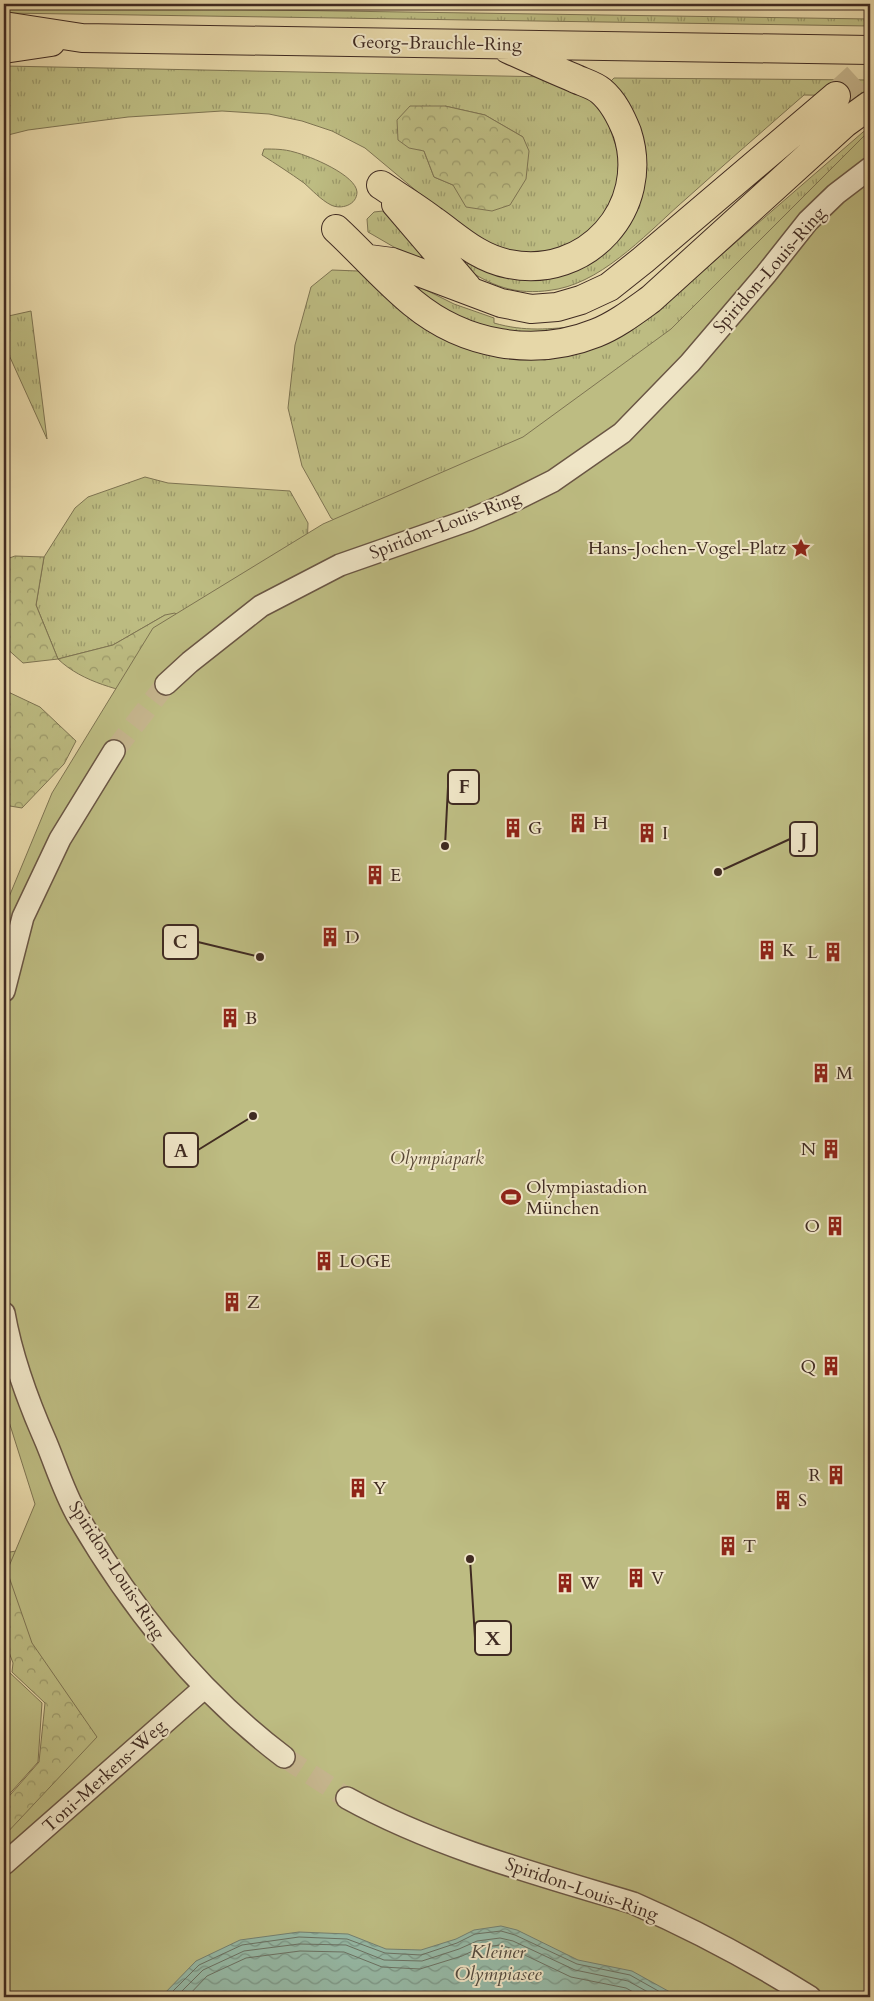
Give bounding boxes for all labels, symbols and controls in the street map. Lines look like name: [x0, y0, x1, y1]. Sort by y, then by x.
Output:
street label: Georg-Brauchle-Ring: [352, 30, 523, 57]
street label: Spiridon-Louis-Ring: [707, 201, 832, 339]
street label: Spiridon-Louis-Ring: [366, 485, 525, 566]
place label: Hans-Jochen-Vogel-Platz: [588, 536, 786, 561]
place icon: Hans-Jochen-Vogel-Platz: [790, 537, 812, 559]
callout: F: [448, 770, 479, 804]
text: F: [458, 774, 470, 800]
place label: H: [593, 811, 608, 836]
building icon: H: [567, 812, 589, 834]
place label: G: [528, 816, 542, 841]
building icon: G: [502, 817, 524, 839]
place label: I: [662, 821, 668, 846]
building icon: I: [636, 822, 658, 844]
callout: J: [790, 822, 817, 856]
text: J: [797, 827, 808, 853]
place label: E: [390, 863, 401, 888]
building icon: E: [364, 864, 386, 886]
callout: C: [163, 925, 198, 959]
place label: D: [345, 925, 360, 950]
building icon: D: [319, 926, 341, 948]
text: C: [173, 929, 188, 955]
place label: K: [782, 938, 796, 963]
building icon: K: [756, 939, 778, 961]
place label: L: [807, 940, 818, 965]
building icon: L: [822, 941, 844, 963]
place label: B: [245, 1006, 257, 1031]
building icon: B: [219, 1007, 241, 1029]
place label: M: [836, 1061, 853, 1086]
building icon: M: [810, 1062, 832, 1084]
callout: A: [164, 1133, 198, 1167]
place label: N: [801, 1137, 817, 1162]
text: A: [174, 1138, 189, 1164]
building icon: N: [820, 1138, 842, 1160]
park label: Olympiapark: [390, 1146, 484, 1171]
place label: Olympiastadion München: [526, 1175, 648, 1221]
sports icon: Olympiastadion München: [500, 1186, 522, 1208]
place label: O: [804, 1214, 820, 1239]
building icon: O: [824, 1215, 846, 1237]
place label: LOGE: [339, 1249, 391, 1274]
building icon: LOGE: [313, 1250, 335, 1272]
place label: Z: [247, 1290, 260, 1315]
building icon: Z: [221, 1291, 243, 1313]
place label: Q: [800, 1354, 816, 1379]
building icon: Q: [820, 1355, 842, 1377]
place label: R: [809, 1463, 822, 1488]
building icon: R: [825, 1464, 847, 1486]
place label: Y: [373, 1476, 387, 1501]
building icon: Y: [347, 1477, 369, 1499]
place label: S: [798, 1488, 807, 1513]
building icon: S: [772, 1489, 794, 1511]
street label: Spiridon-Louis-Ring: [62, 1496, 171, 1645]
place label: T: [743, 1534, 756, 1559]
building icon: T: [717, 1535, 739, 1557]
place label: V: [651, 1566, 665, 1591]
building icon: V: [625, 1567, 647, 1589]
place label: W: [579, 1571, 600, 1596]
building icon: W: [554, 1572, 576, 1594]
callout: X: [475, 1621, 511, 1655]
text: X: [485, 1626, 501, 1652]
street label: Toni-Merkens-Weg: [37, 1714, 172, 1839]
street label: Spiridon-Louis-Ring: [502, 1852, 663, 1928]
water label: Kleiner Olympiasee: [454, 1939, 542, 1987]

